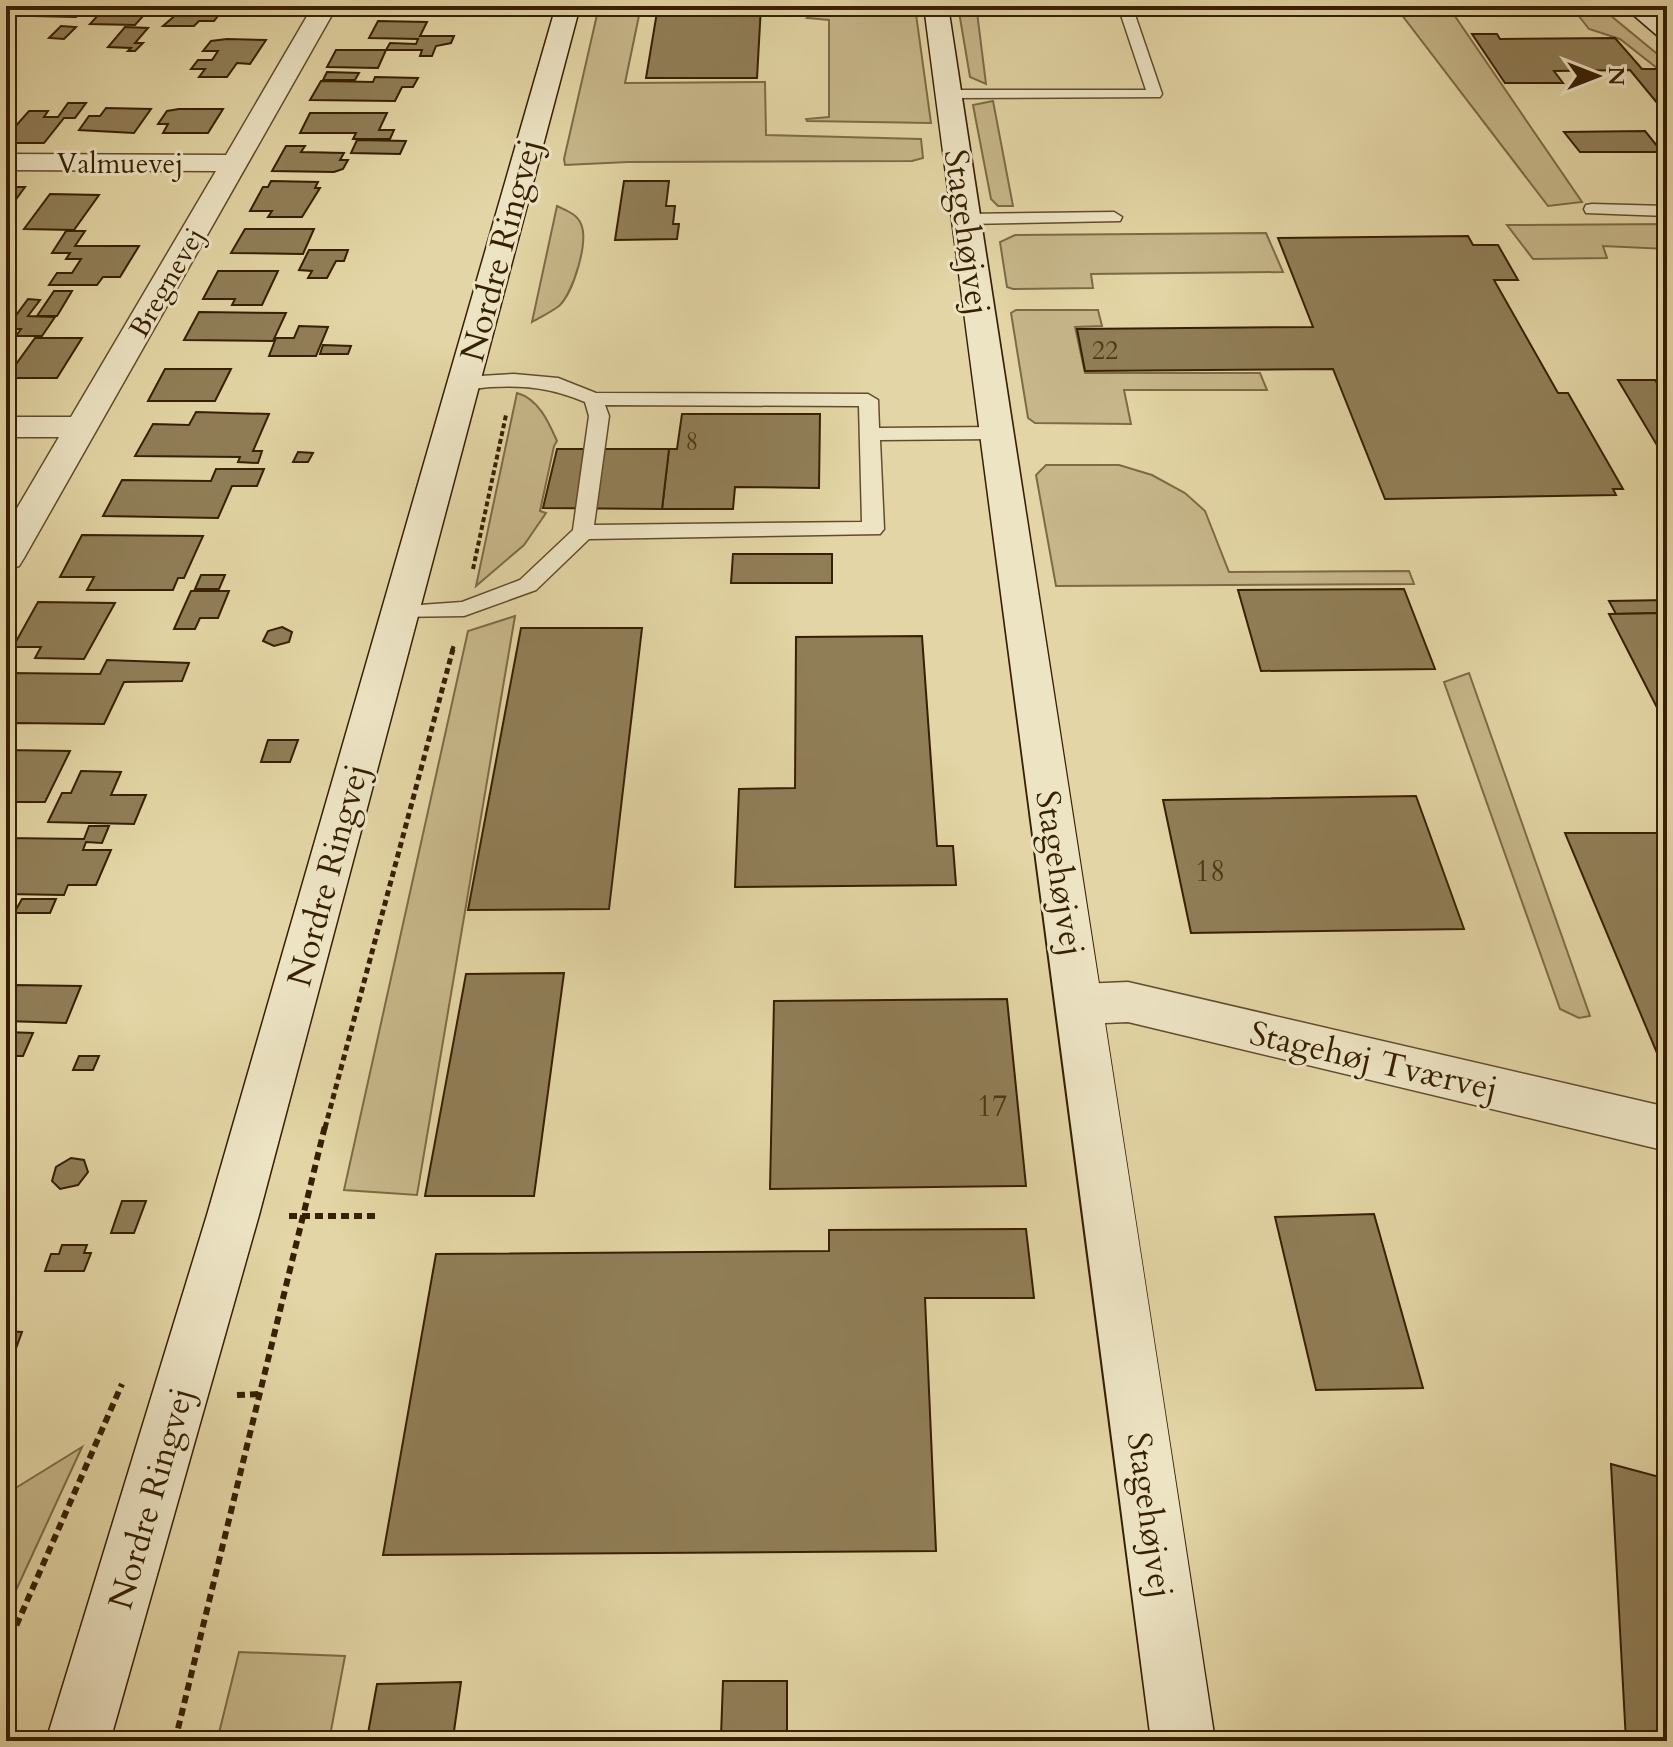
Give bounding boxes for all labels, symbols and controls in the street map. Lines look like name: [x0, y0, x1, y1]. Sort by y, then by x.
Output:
north arrow: [1557, 36, 1637, 116]
text: N: [1601, 66, 1631, 86]
street label: Nordre Ringvej: [449, 134, 553, 367]
street label: Valmuevej: [57, 145, 183, 183]
street label: Stagehøjvej: [933, 146, 1001, 318]
street label: Bregnevej: [120, 221, 214, 344]
house number: 22: [1092, 333, 1118, 368]
house number: 8: [685, 424, 699, 459]
street label: Nordre Ringvej: [276, 759, 380, 992]
street label: Stagehøjvej: [1024, 787, 1096, 959]
house number: 18: [1195, 851, 1225, 892]
street label: Stagehøj Tværvej: [1245, 1010, 1502, 1112]
house number: 17: [977, 1086, 1007, 1127]
street label: Nordre Ringvej: [97, 1382, 205, 1614]
street label: Stagehøjvej: [1116, 1429, 1184, 1601]

